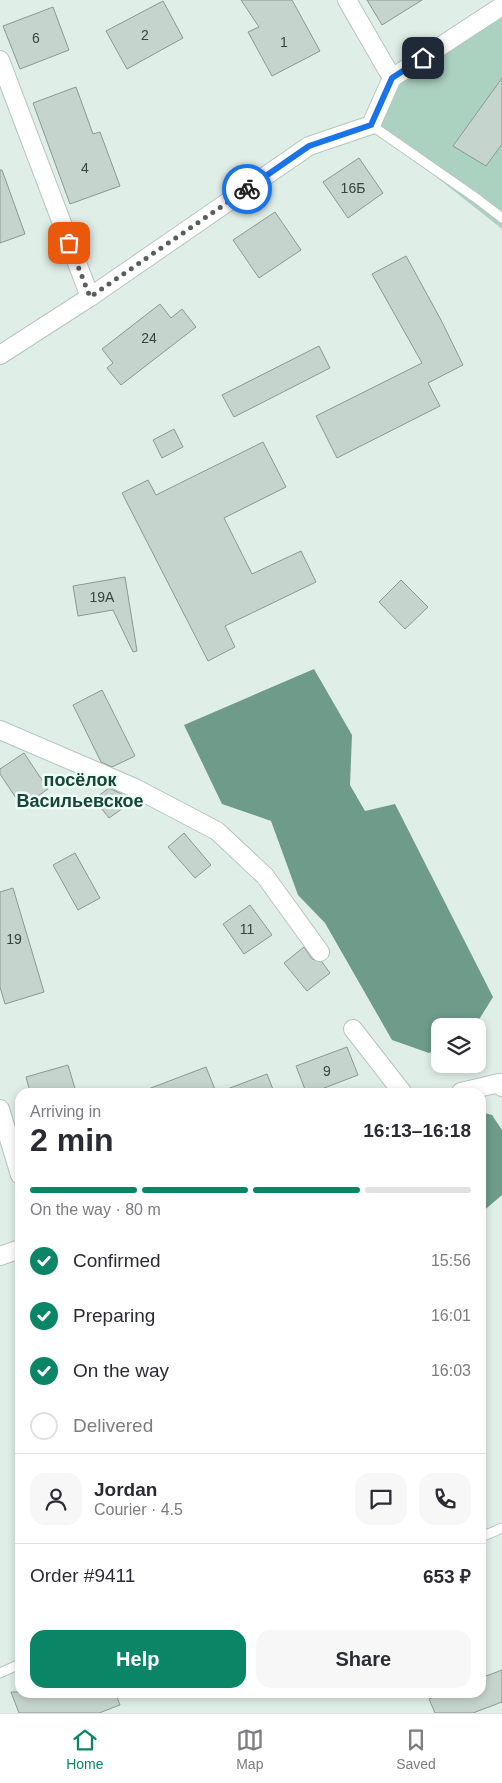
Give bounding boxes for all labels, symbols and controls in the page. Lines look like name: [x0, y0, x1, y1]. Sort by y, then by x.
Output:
house number: 2: [141, 27, 149, 43]
house number: 6: [32, 30, 40, 46]
house number: 1: [280, 34, 288, 50]
pin: [402, 37, 444, 79]
icon: home: [409, 44, 437, 72]
house number: 4: [81, 160, 89, 176]
courier: [222, 164, 272, 214]
icon: bike: [233, 175, 261, 203]
house number: 16Б: [341, 180, 365, 196]
pin: [48, 222, 90, 264]
icon: bag: [55, 229, 83, 257]
house number: 24: [141, 330, 157, 346]
house number: 19А: [90, 589, 115, 605]
district label: посёлок Васильевское: [16, 770, 144, 811]
house number: 11: [240, 921, 254, 937]
house number: 19: [6, 931, 22, 947]
map controls: [431, 1018, 486, 1073]
button: layers: [431, 1018, 486, 1073]
house number: 9: [323, 1063, 331, 1079]
text: Arriving in: [30, 1103, 101, 1120]
text: 16:13–16:18: [363, 1120, 471, 1141]
text: 2 min: [30, 1122, 114, 1158]
text: On the way · 80 m: [30, 1201, 161, 1218]
icon: check: [30, 1247, 58, 1275]
text: Confirmed: [73, 1250, 161, 1271]
text: 15:56: [431, 1252, 471, 1269]
icon: check: [30, 1302, 58, 1330]
text: Preparing: [73, 1305, 155, 1326]
text: 16:01: [431, 1307, 471, 1324]
icon: check: [30, 1357, 58, 1385]
text: On the way: [73, 1360, 169, 1381]
text: 16:03: [431, 1362, 471, 1379]
text: Delivered: [73, 1415, 153, 1436]
button: person: [30, 1473, 82, 1525]
button: chat: [355, 1473, 407, 1525]
button: phone: [419, 1473, 471, 1525]
text: Jordan: [94, 1479, 157, 1500]
text: Courier · 4.5: [94, 1501, 183, 1518]
text: Order #9411: [30, 1565, 135, 1586]
text: 653 ₽: [423, 1566, 471, 1587]
button: Help: [30, 1630, 246, 1688]
button: Share: [256, 1630, 471, 1688]
tab: Home: [66, 1726, 104, 1772]
tab: Map: [236, 1726, 264, 1772]
tab: Saved: [396, 1726, 436, 1772]

